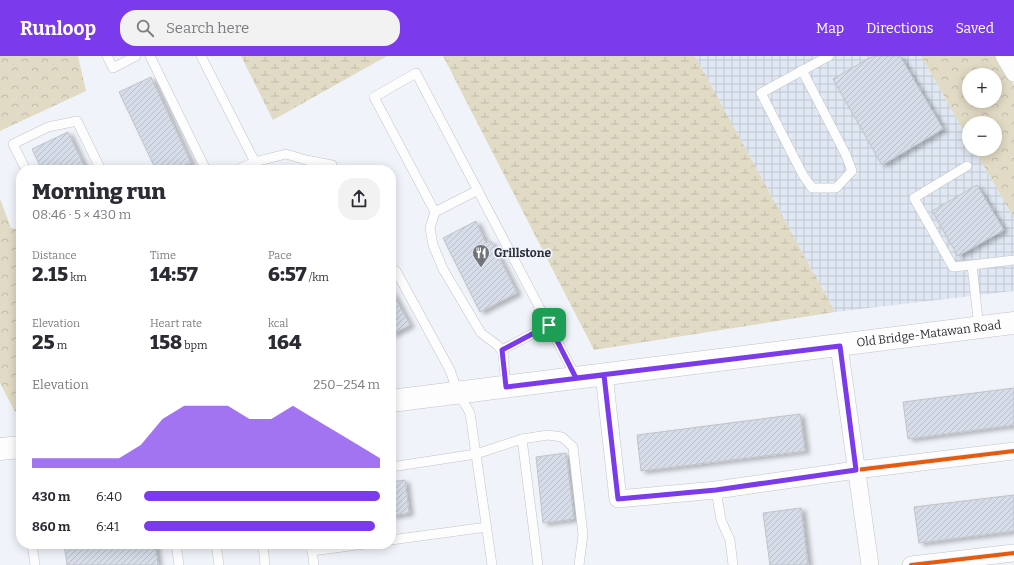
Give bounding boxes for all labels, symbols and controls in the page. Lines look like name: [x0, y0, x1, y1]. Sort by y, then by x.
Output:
search box: [120, 10, 400, 46]
text: Runloop: [20, 17, 96, 40]
icon: search: [134, 17, 156, 39]
text: Search here: [166, 19, 249, 37]
text: Map: [816, 20, 844, 37]
text: Directions: [866, 20, 934, 37]
text: Saved: [956, 20, 994, 37]
map controls: [962, 68, 1002, 156]
button: +: [962, 68, 1002, 108]
button: −: [962, 116, 1002, 156]
text: Morning run: [32, 178, 165, 205]
button: share: [338, 178, 380, 220]
text: 08:46 · 5 × 430 m: [32, 207, 131, 222]
restaurant icon: Grillstone: [471, 243, 491, 268]
place label: Grillstone: [494, 246, 552, 260]
text: Distance: [32, 249, 77, 262]
text: Time: [150, 249, 176, 262]
text: Pace: [268, 249, 292, 262]
text: 2.15: [32, 262, 68, 286]
text: 14:57: [150, 262, 198, 286]
text: 6:57: [268, 262, 307, 286]
text: km: [68, 271, 87, 284]
text: /km: [307, 271, 329, 284]
pin: [532, 308, 566, 342]
icon: arrive: [538, 314, 560, 336]
text: Elevation: [32, 317, 80, 330]
text: Heart rate: [150, 317, 202, 330]
text: kcal: [268, 317, 288, 330]
street label: Old Bridge-Matawan Road: [856, 318, 1002, 350]
text: 25: [32, 330, 55, 354]
text: 158: [150, 330, 182, 354]
text: 164: [268, 330, 301, 354]
text: m: [55, 339, 67, 352]
text: bpm: [182, 339, 208, 352]
text: Elevation: [32, 377, 89, 392]
text: 250–254 m: [313, 377, 380, 392]
text: 430 m: [32, 489, 70, 504]
text: 6:40: [96, 489, 122, 504]
text: 860 m: [32, 519, 71, 534]
text: 6:41: [96, 519, 119, 534]

